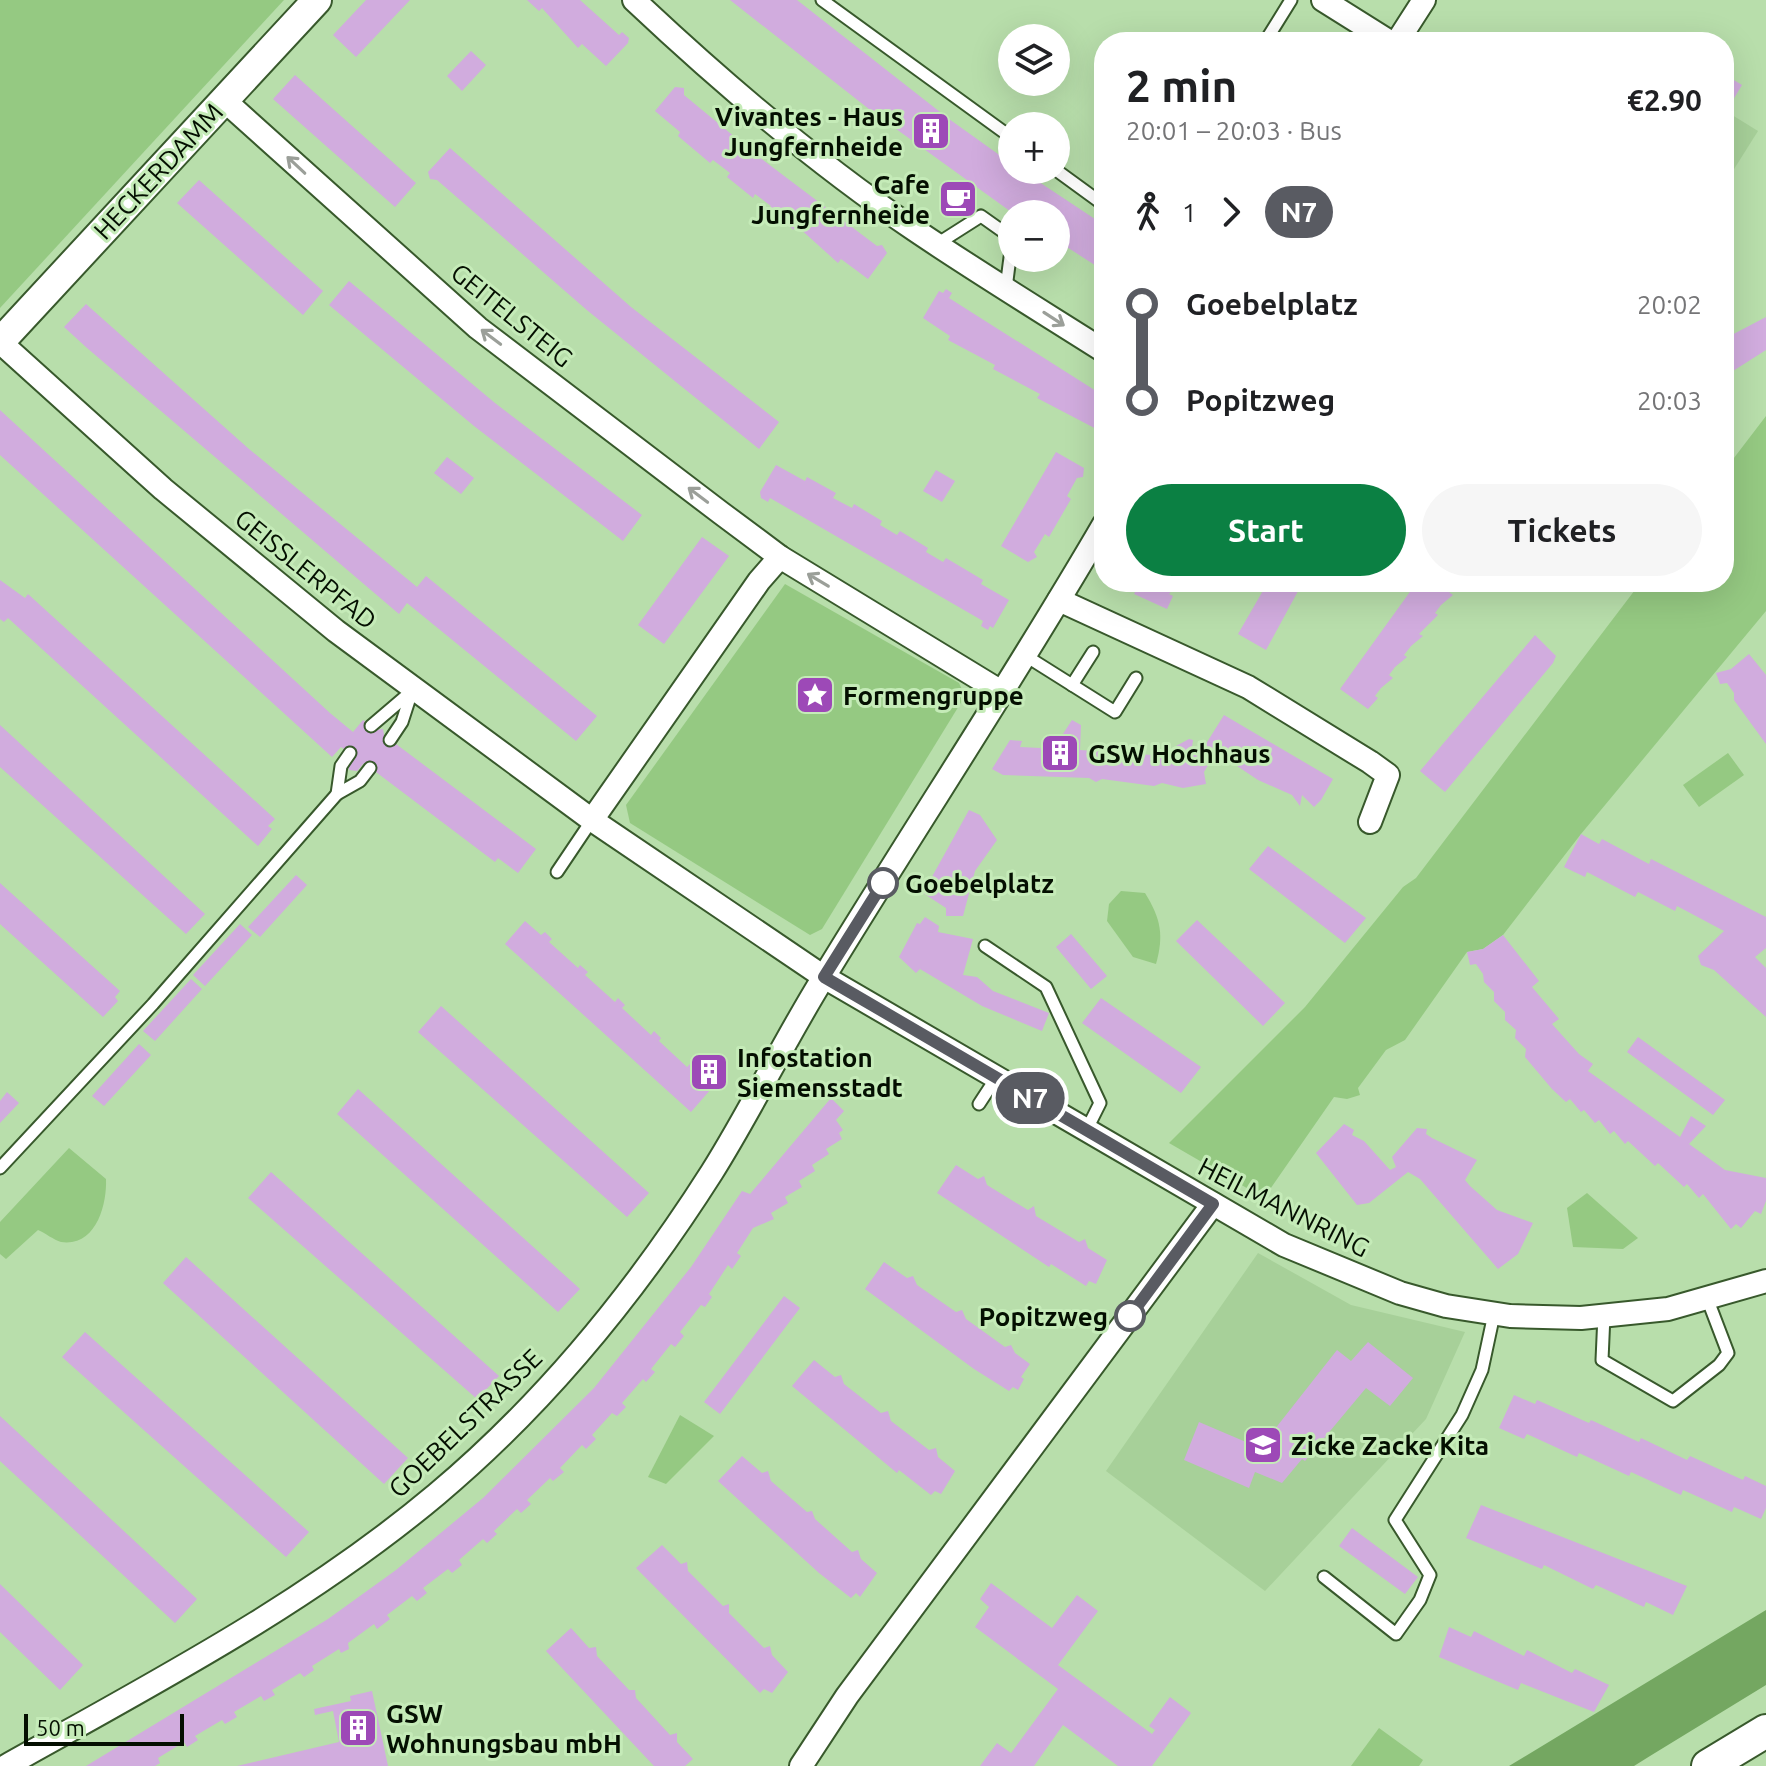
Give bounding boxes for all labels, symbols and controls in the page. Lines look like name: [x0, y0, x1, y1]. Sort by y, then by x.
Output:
map controls: [998, 24, 1070, 272]
button: layers: [998, 24, 1070, 96]
text: 2 min: [1126, 61, 1237, 110]
text: €2.90: [1627, 83, 1702, 117]
street label: HECKERDAMM: [88, 97, 228, 245]
place label: Vivantes - Haus Jungfernheide: [715, 102, 903, 161]
building icon: Vivantes - Haus Jungfernheide: [910, 110, 952, 152]
button: +: [998, 112, 1070, 184]
text: 20:01 – 20:03 · Bus: [1126, 116, 1342, 145]
one-way arrow: [287, 157, 307, 175]
place label: Cafe Jungfernheide: [751, 170, 930, 229]
cafe icon: Cafe Jungfernheide: [937, 178, 979, 220]
icon: walk: [1126, 190, 1170, 234]
icon: forward: [1209, 190, 1253, 234]
text: N7: [1281, 196, 1317, 227]
text: 1: [1182, 198, 1197, 227]
button: −: [998, 200, 1070, 272]
street label: GEITELSTEIG: [446, 257, 578, 373]
text: Goebelplatz: [1186, 287, 1358, 321]
text: 20:02: [1637, 290, 1702, 319]
one-way arrow: [1042, 311, 1065, 327]
one-way arrow: [481, 329, 502, 346]
text: Popitzweg: [1186, 383, 1335, 417]
text: 20:03: [1637, 386, 1702, 415]
button: Start: [1126, 484, 1406, 576]
button: Tickets: [1422, 484, 1702, 576]
one-way arrow: [688, 487, 709, 504]
street label: GEISSLERPFAD: [230, 503, 382, 635]
one-way arrow: [807, 571, 830, 587]
place icon: Formengruppe: [794, 674, 836, 716]
place label: Formengruppe: [843, 681, 1024, 710]
building icon: GSW Hochhaus: [1039, 732, 1081, 774]
place label: GSW Hochhaus: [1088, 739, 1271, 768]
marker: Goebelplatz: [868, 868, 898, 898]
place label: Goebelplatz: [905, 869, 1054, 898]
place label: Infostation Siemensstadt: [737, 1043, 903, 1102]
building icon: Infostation Siemensstadt: [688, 1051, 730, 1093]
line badge: N7: [994, 1072, 1066, 1124]
text: N7: [1012, 1082, 1048, 1113]
street label: HEILMANNRING: [1194, 1151, 1374, 1263]
marker: Popitzweg: [1115, 1301, 1145, 1331]
place label: Popitzweg: [979, 1302, 1108, 1331]
street label: GOEBELSTRASSE: [383, 1343, 547, 1503]
school or university icon: Zicke Zacke Kita: [1242, 1424, 1284, 1466]
place label: Zicke Zacke Kita: [1291, 1431, 1489, 1460]
place label: GSW Wohnungsbau mbH: [386, 1699, 622, 1758]
building icon: GSW Wohnungsbau mbH: [337, 1707, 379, 1749]
scale bar: [24, 1710, 184, 1746]
text: 50 m: [36, 1715, 85, 1740]

